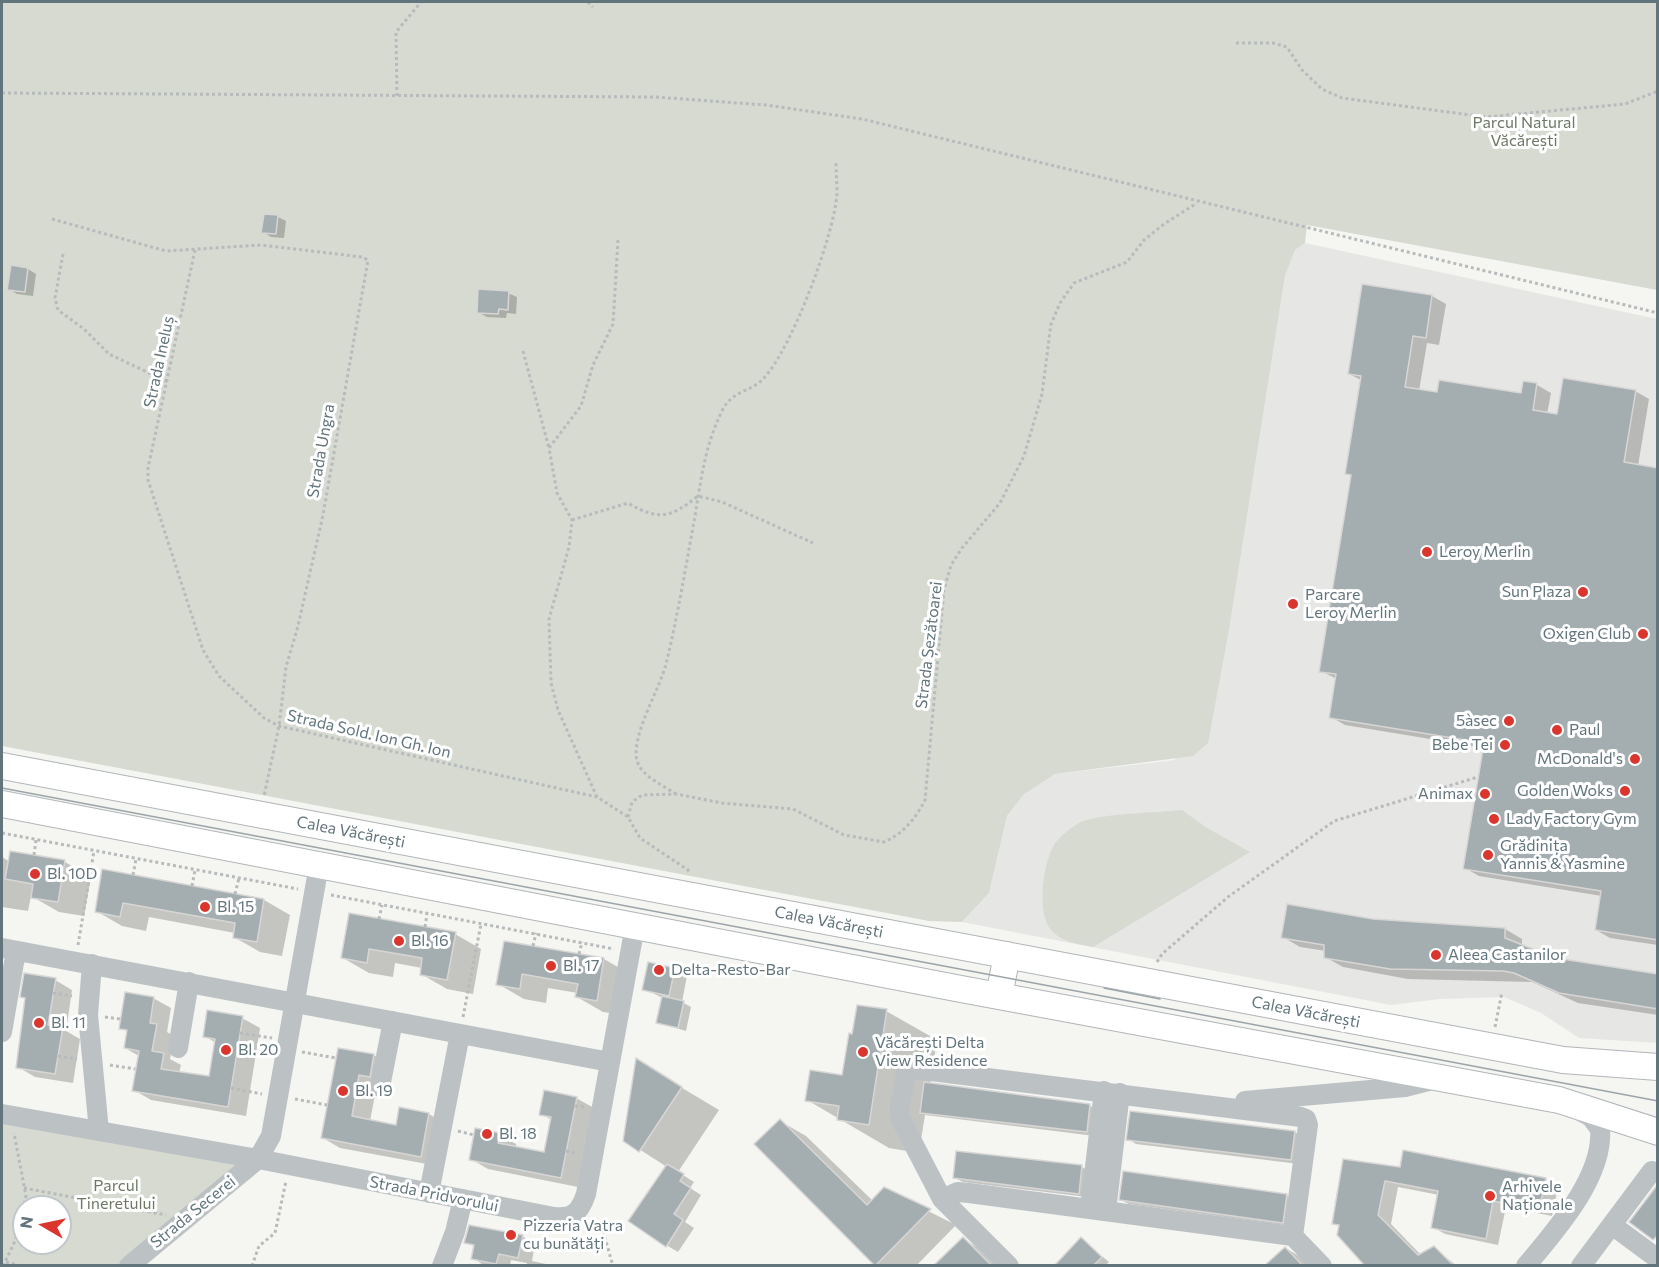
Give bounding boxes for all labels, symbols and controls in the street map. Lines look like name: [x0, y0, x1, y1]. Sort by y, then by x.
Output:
park label: Parcul Natural Văcărești: [1472, 113, 1576, 151]
street label: Strada Ineluș: [140, 314, 178, 410]
street label: Strada Ungra: [303, 402, 339, 500]
place label: Leroy Merlin: [1439, 542, 1531, 562]
marker: Leroy Merlin: [1420, 545, 1434, 559]
street label: Strada Șezătoarei: [912, 580, 946, 710]
place label: Sun Plaza: [1502, 582, 1571, 602]
place label: Parcare Leroy Merlin: [1305, 585, 1397, 623]
marker: Sun Plaza: [1576, 585, 1590, 599]
marker: Parcare Leroy Merlin: [1286, 597, 1300, 611]
place label: Oxigen Club: [1543, 624, 1631, 644]
marker: Oxigen Club: [1636, 627, 1650, 641]
street label: Strada Sold. Ion Gh. Ion: [285, 706, 453, 762]
place label: 5àsec: [1456, 711, 1497, 731]
marker: 5àsec: [1502, 714, 1516, 728]
place label: Paul: [1569, 720, 1600, 740]
marker: Paul: [1550, 723, 1564, 737]
place label: Bebe Tei: [1432, 735, 1493, 755]
marker: Bebe Tei: [1498, 738, 1512, 752]
place label: McDonald's: [1537, 749, 1623, 769]
marker: McDonald's: [1628, 752, 1642, 766]
place label: Golden Woks: [1517, 781, 1613, 801]
place label: Animax: [1418, 784, 1473, 804]
marker: Golden Woks: [1618, 784, 1632, 798]
marker: Animax: [1478, 787, 1492, 801]
place label: Lady Factory Gym: [1506, 809, 1637, 829]
street label: Calea Văcărești: [295, 812, 407, 852]
marker: Lady Factory Gym: [1487, 812, 1501, 826]
place label: Grădinița Yannis & Yasmine: [1500, 836, 1625, 874]
marker: Grădinița Yannis & Yasmine: [1481, 848, 1495, 862]
place label: Bl. 10D: [47, 864, 97, 884]
marker: Bl. 10D: [28, 867, 42, 881]
place label: Bl. 15: [217, 897, 254, 917]
marker: Bl. 15: [198, 900, 212, 914]
street label: Calea Văcărești: [773, 902, 885, 942]
place label: Bl. 16: [411, 931, 449, 951]
marker: Bl. 16: [392, 934, 406, 948]
place label: Aleea Castanilor: [1448, 945, 1566, 965]
marker: Aleea Castanilor: [1429, 948, 1443, 962]
place label: Bl. 17: [563, 956, 600, 976]
marker: Bl. 17: [544, 959, 558, 973]
place label: Delta-Resto-Bar: [671, 960, 791, 980]
marker: Delta-Resto-Bar: [652, 963, 666, 977]
street label: Calea Văcărești: [1250, 992, 1362, 1032]
place label: Bl. 11: [51, 1013, 86, 1033]
marker: Bl. 11: [32, 1016, 46, 1030]
place label: Văcărești Delta View Residence: [875, 1033, 987, 1071]
place label: Bl. 20: [238, 1040, 279, 1060]
marker: Bl. 20: [219, 1043, 233, 1057]
marker: Văcărești Delta View Residence: [856, 1045, 870, 1059]
place label: Bl. 19: [355, 1081, 393, 1101]
marker: Bl. 19: [336, 1084, 350, 1098]
place label: Bl. 18: [499, 1124, 537, 1144]
marker: Bl. 18: [480, 1127, 494, 1141]
street label: Strada Secerei: [147, 1172, 239, 1252]
street label: Strada Pridvorului: [368, 1172, 500, 1216]
park label: Parcul Tineretului: [76, 1176, 156, 1214]
place label: Arhivele Naționale: [1502, 1177, 1573, 1215]
marker: Arhivele Naționale: [1483, 1189, 1497, 1203]
north arrow: [12, 1195, 72, 1255]
text: N: [15, 1215, 36, 1230]
place label: Pizzeria Vatra cu bunătăți: [523, 1216, 623, 1254]
marker: Pizzeria Vatra cu bunătăți: [504, 1228, 518, 1242]

